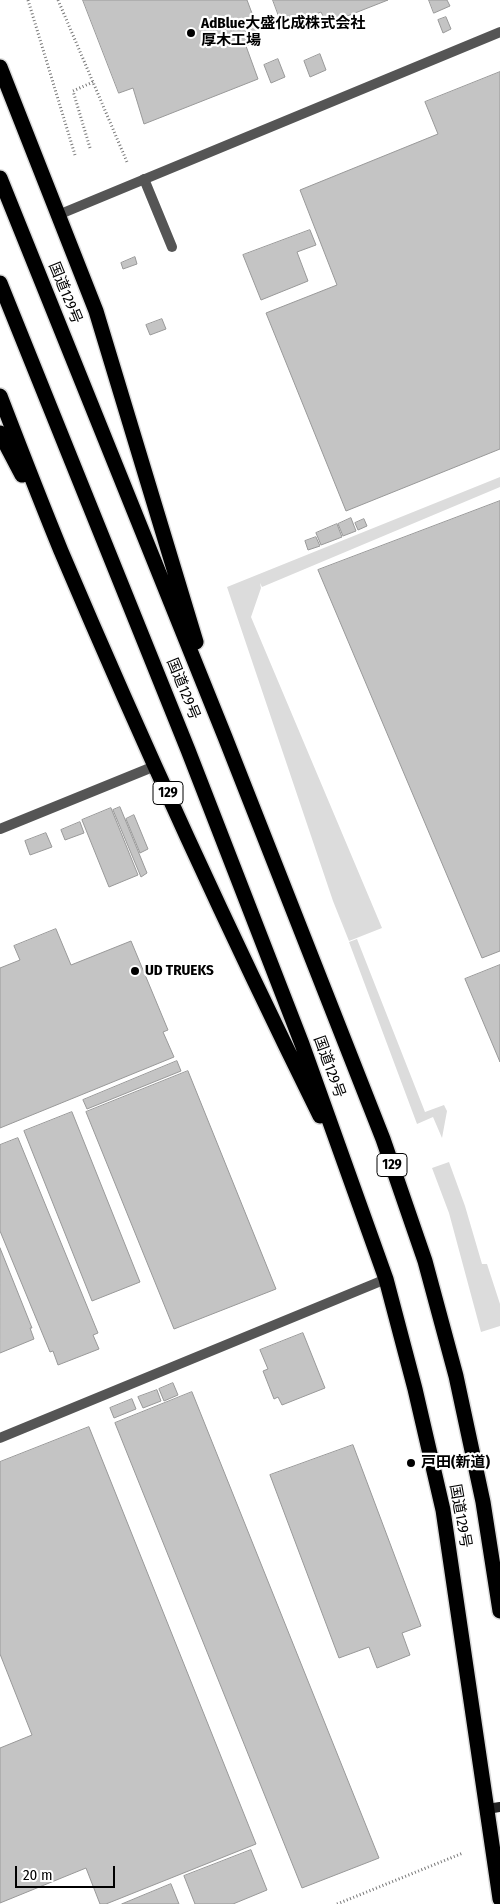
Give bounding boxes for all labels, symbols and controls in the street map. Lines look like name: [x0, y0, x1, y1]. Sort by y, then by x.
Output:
place label: AdBlue大盛化成株式会社 厚木工場: [201, 15, 365, 50]
marker: AdBlue大盛化成株式会社 厚木工場: [185, 27, 197, 39]
street label: 国道129号: [45, 260, 85, 326]
street label: 国道129号: [163, 656, 203, 722]
road number: 129: [153, 781, 183, 804]
place label: UD TRUEKS: [145, 962, 214, 980]
marker: UD TRUEKS: [129, 965, 141, 977]
street label: 国道129号: [309, 1034, 349, 1100]
road number: 129: [377, 1154, 407, 1176]
place label: 戸田(新道): [421, 1454, 490, 1472]
marker: 戸田(新道): [405, 1457, 417, 1469]
street label: 国道129号: [446, 1483, 474, 1549]
scale bar: [18, 1856, 118, 1888]
text: 20 m: [23, 1866, 53, 1884]

